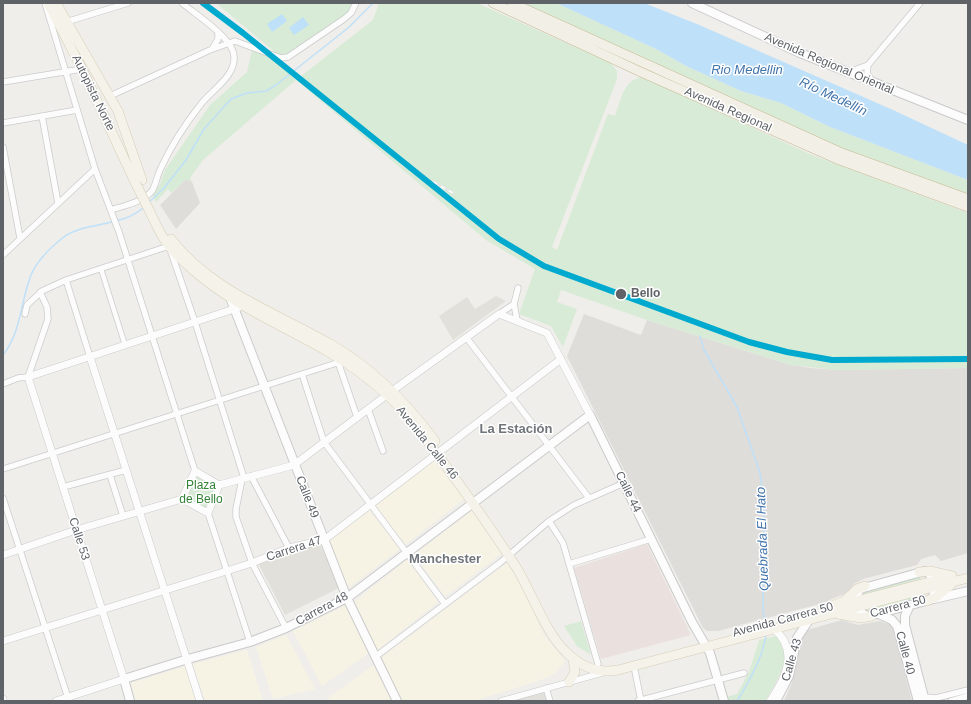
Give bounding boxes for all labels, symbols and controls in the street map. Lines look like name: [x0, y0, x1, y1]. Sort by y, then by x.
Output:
street label: Avenida Regional Oriental: [762, 30, 896, 98]
street label: Autopista Norte: [68, 53, 118, 133]
water label: Rio Medellin: [711, 62, 783, 78]
water label: Río Medellín: [797, 75, 869, 119]
street label: Avenida Regional: [682, 84, 774, 136]
marker: Bello: [614, 287, 628, 301]
place label: Bello: [631, 287, 660, 301]
street label: Avenida Calle 46: [393, 403, 461, 483]
district label: La Estación: [480, 421, 552, 437]
street label: Calle 44: [612, 469, 644, 515]
street label: Calle 49: [292, 474, 322, 520]
park label: Plaza de Bello: [179, 479, 223, 507]
water label: Quebrada El Hato: [753, 487, 773, 591]
street label: Calle 53: [65, 516, 93, 562]
street label: Carrera 47: [265, 533, 323, 565]
district label: Manchester: [409, 551, 481, 567]
street label: Carrera 48: [293, 589, 351, 629]
street label: Carrera 50: [868, 593, 928, 621]
street label: Avenida Carrera 50: [731, 600, 835, 640]
street label: Calle 40: [892, 630, 918, 676]
street label: Calle 43: [779, 637, 805, 683]

